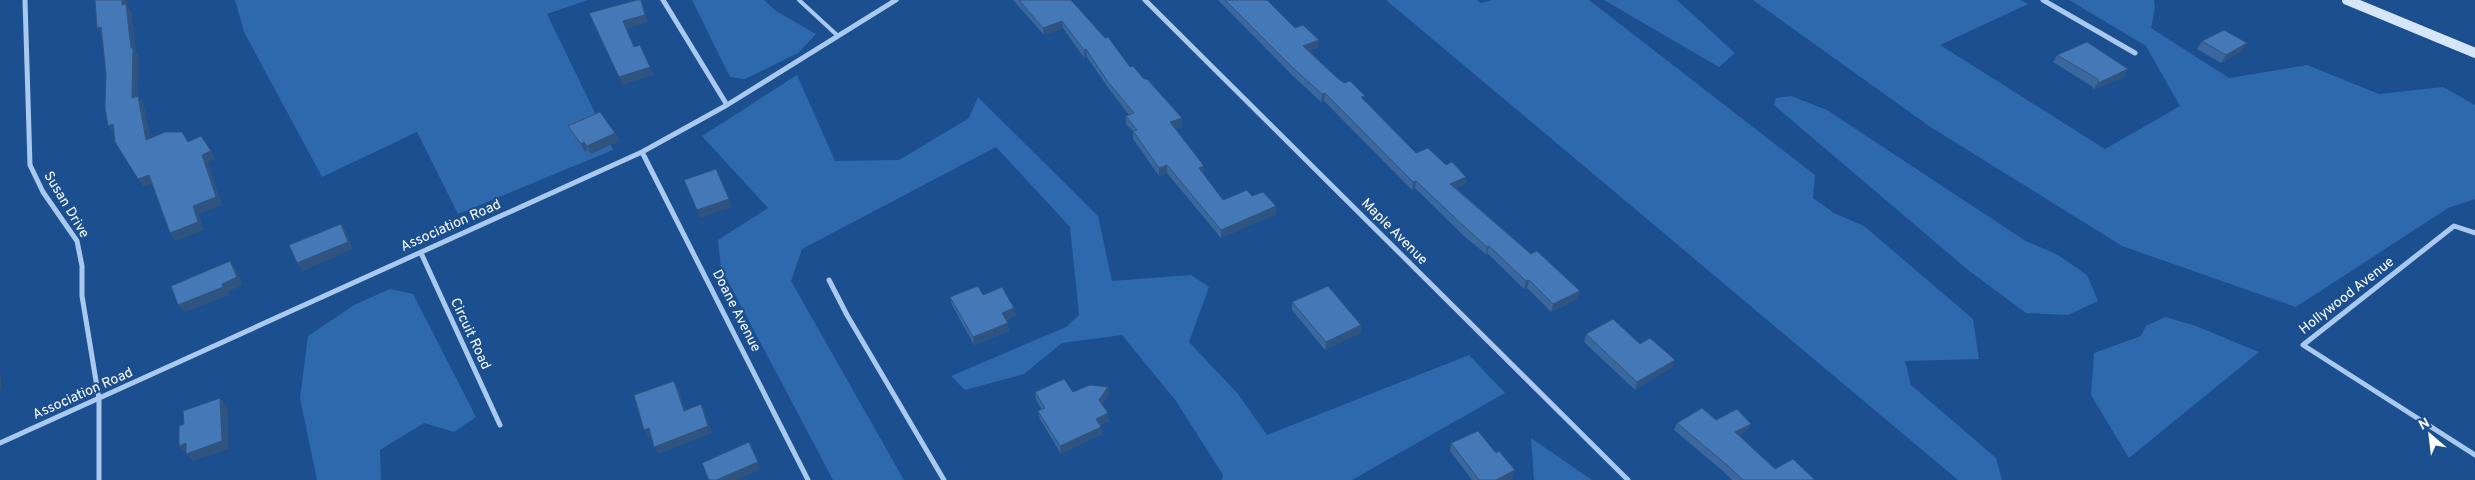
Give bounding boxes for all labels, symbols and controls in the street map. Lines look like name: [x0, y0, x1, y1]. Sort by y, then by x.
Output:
street label: Susan Drive: [40, 169, 92, 241]
street label: Maple Avenue: [1357, 195, 1431, 269]
street label: Association Road: [398, 196, 504, 256]
street label: Hollywood Avenue: [2296, 254, 2398, 338]
street label: Doane Avenue: [708, 267, 764, 355]
street label: Circuit Road: [446, 296, 494, 372]
street label: Association Road: [30, 364, 136, 424]
north arrow: [2405, 410, 2455, 460]
text: N: [2416, 415, 2433, 435]

